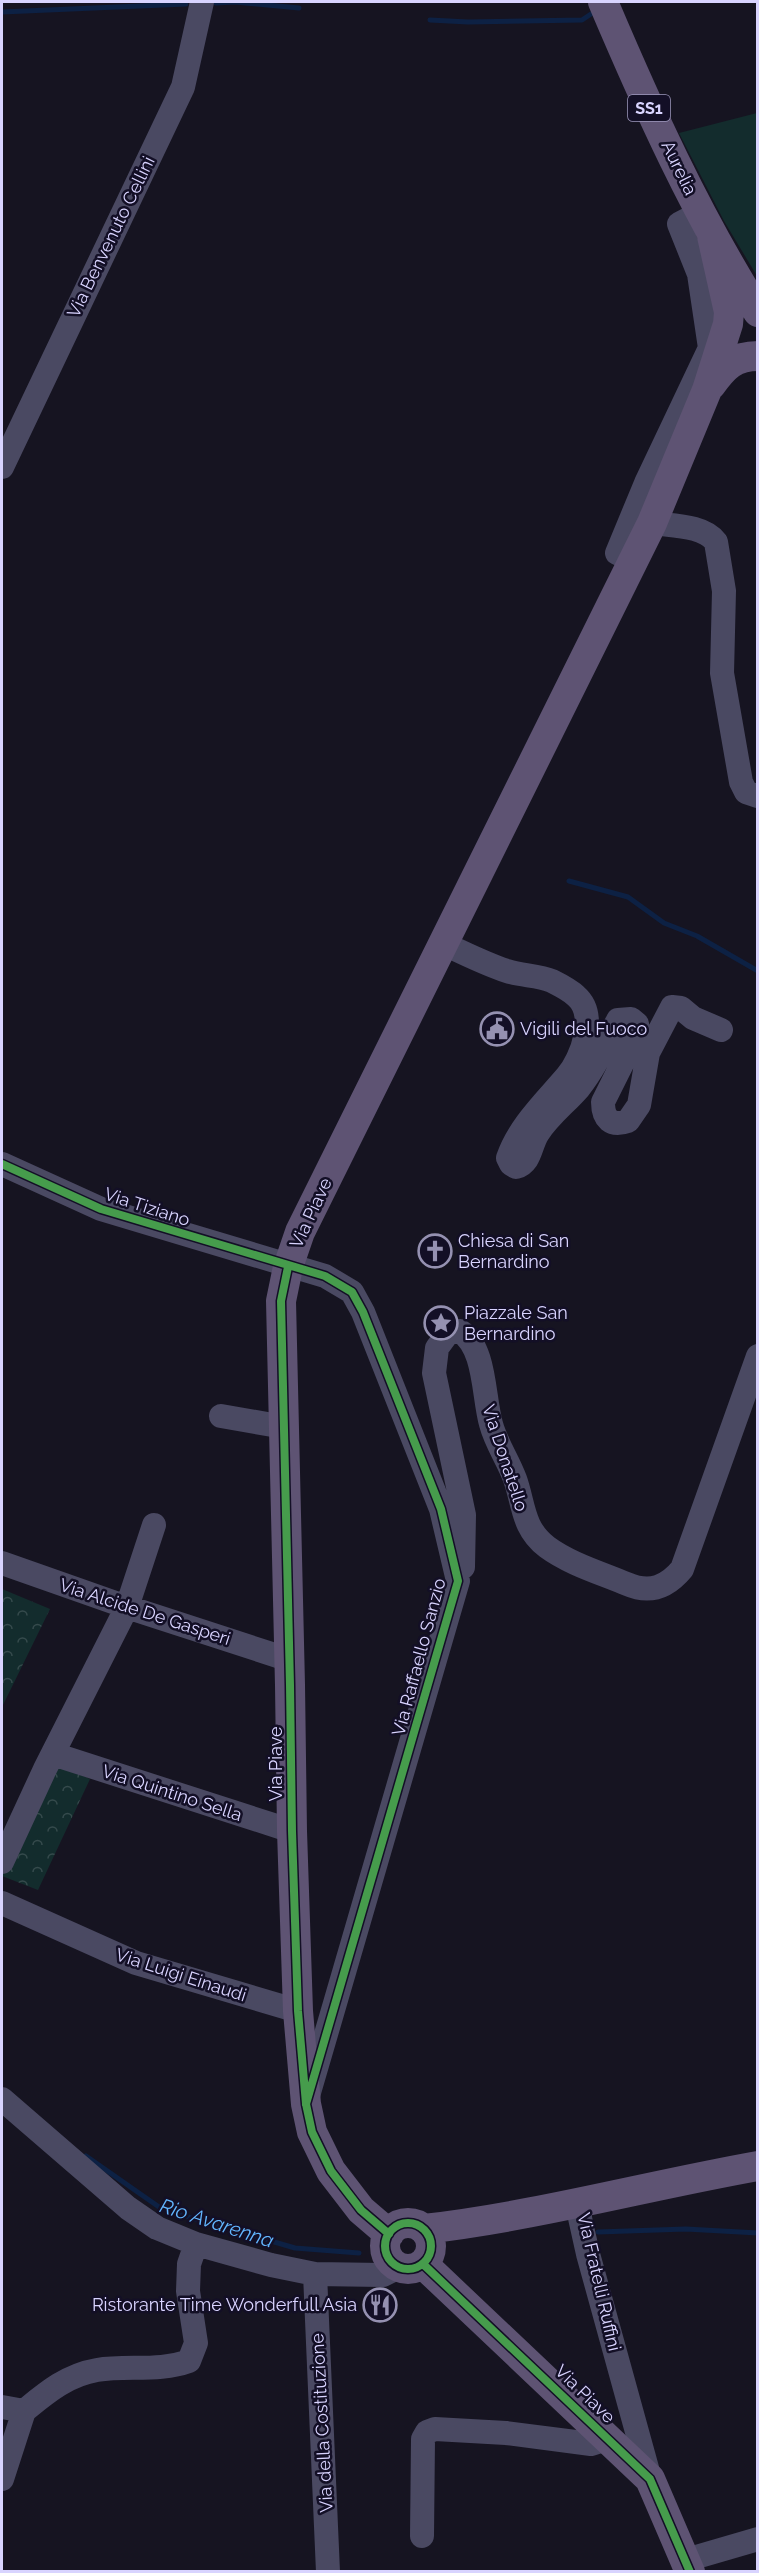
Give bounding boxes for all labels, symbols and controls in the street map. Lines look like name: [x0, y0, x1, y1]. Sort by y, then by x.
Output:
road number: SS1: [628, 95, 670, 121]
street label: Aurelia: [657, 137, 702, 198]
street label: Via Benvenuto Cellini: [62, 153, 159, 321]
public building icon: Vigili del Fuoco: [479, 1011, 515, 1047]
place label: Vigili del Fuoco: [520, 1018, 648, 1039]
street label: Via Piave: [285, 1174, 336, 1251]
street label: Via Tiziano: [102, 1183, 193, 1230]
place label: Chiesa di San Bernardino: [458, 1230, 569, 1272]
church icon: Chiesa di San Bernardino: [417, 1233, 453, 1269]
place label: Piazzale San Bernardino: [464, 1302, 568, 1344]
place icon: Piazzale San Bernardino: [423, 1305, 459, 1341]
street label: Via Donatello: [478, 1402, 533, 1514]
street label: Via Alcide De Gasperi: [57, 1574, 233, 1649]
street label: Via Raffaello Sanzio: [387, 1575, 450, 1738]
street label: Via Piave: [265, 1726, 286, 1802]
street label: Via Quintino Sella: [100, 1760, 245, 1825]
street label: Via Luigi Einaudi: [113, 1943, 249, 2006]
water label: Rio Avarenna: [157, 2193, 277, 2253]
street label: Via Fratelli Ruffini: [573, 2211, 626, 2353]
restaurant icon: Ristorante Time Wonderfull Asia: [362, 2287, 398, 2323]
place label: Ristorante Time Wonderfull Asia: [92, 2294, 357, 2315]
street label: Via della Costituzione: [306, 2332, 337, 2513]
street label: Via Piave: [551, 2360, 620, 2428]

